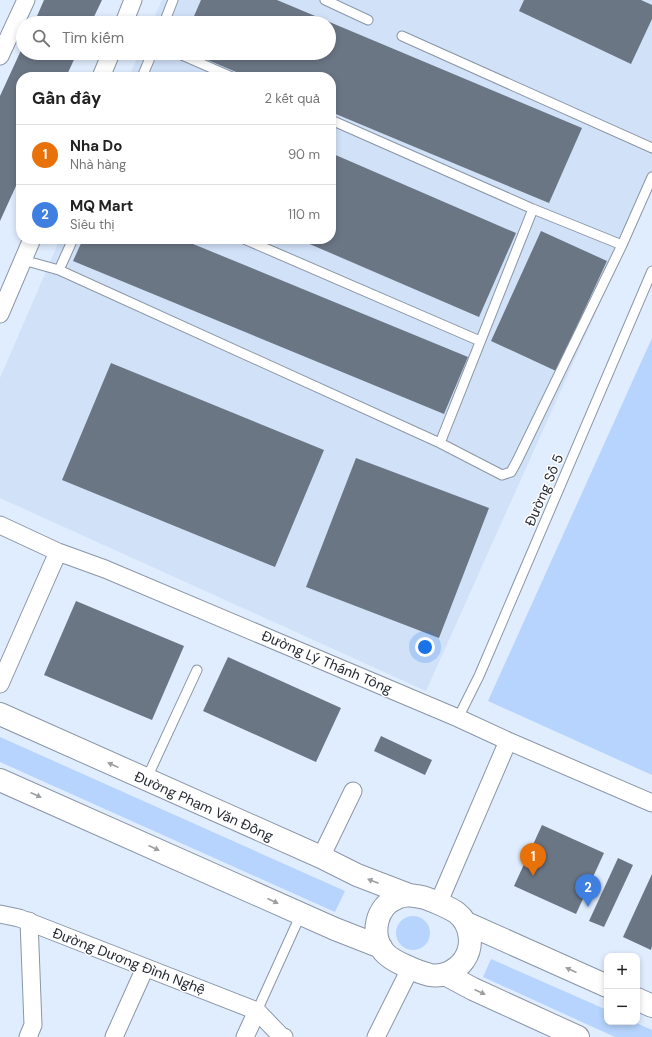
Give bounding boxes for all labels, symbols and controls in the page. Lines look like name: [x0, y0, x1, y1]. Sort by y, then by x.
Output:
search box: [16, 16, 336, 60]
icon: search: [30, 27, 52, 49]
text: Tìm kiếm: [62, 28, 124, 48]
text: Gần đây: [32, 87, 101, 109]
text: 2 kết quả: [264, 90, 320, 107]
text: Nha Do: [70, 136, 122, 156]
text: 1: [43, 146, 47, 163]
text: 90 m: [288, 146, 320, 163]
text: Nhà hàng: [70, 156, 126, 173]
text: MQ Mart: [70, 196, 133, 216]
text: 2: [41, 206, 49, 223]
text: 110 m: [288, 206, 320, 223]
text: Siêu thị: [70, 216, 114, 233]
street label: Đường Số 5: [521, 451, 567, 529]
street label: Đường Lý Thánh Tông: [259, 626, 395, 698]
your location: [415, 637, 435, 657]
one-way arrow: [108, 762, 119, 768]
street label: Đường Phạm Văn Đồng: [132, 767, 276, 845]
one-way arrow: [30, 793, 42, 799]
pin: 1: [520, 843, 546, 876]
one-way arrow: [149, 845, 160, 851]
pin: 2: [575, 874, 601, 907]
one-way arrow: [367, 878, 378, 884]
one-way arrow: [268, 898, 279, 904]
street label: Đường Dương Đình Nghệ: [50, 924, 208, 999]
map controls: [604, 953, 640, 1025]
button: +: [604, 953, 640, 989]
one-way arrow: [565, 967, 577, 973]
one-way arrow: [474, 989, 485, 995]
button: −: [604, 989, 640, 1025]

